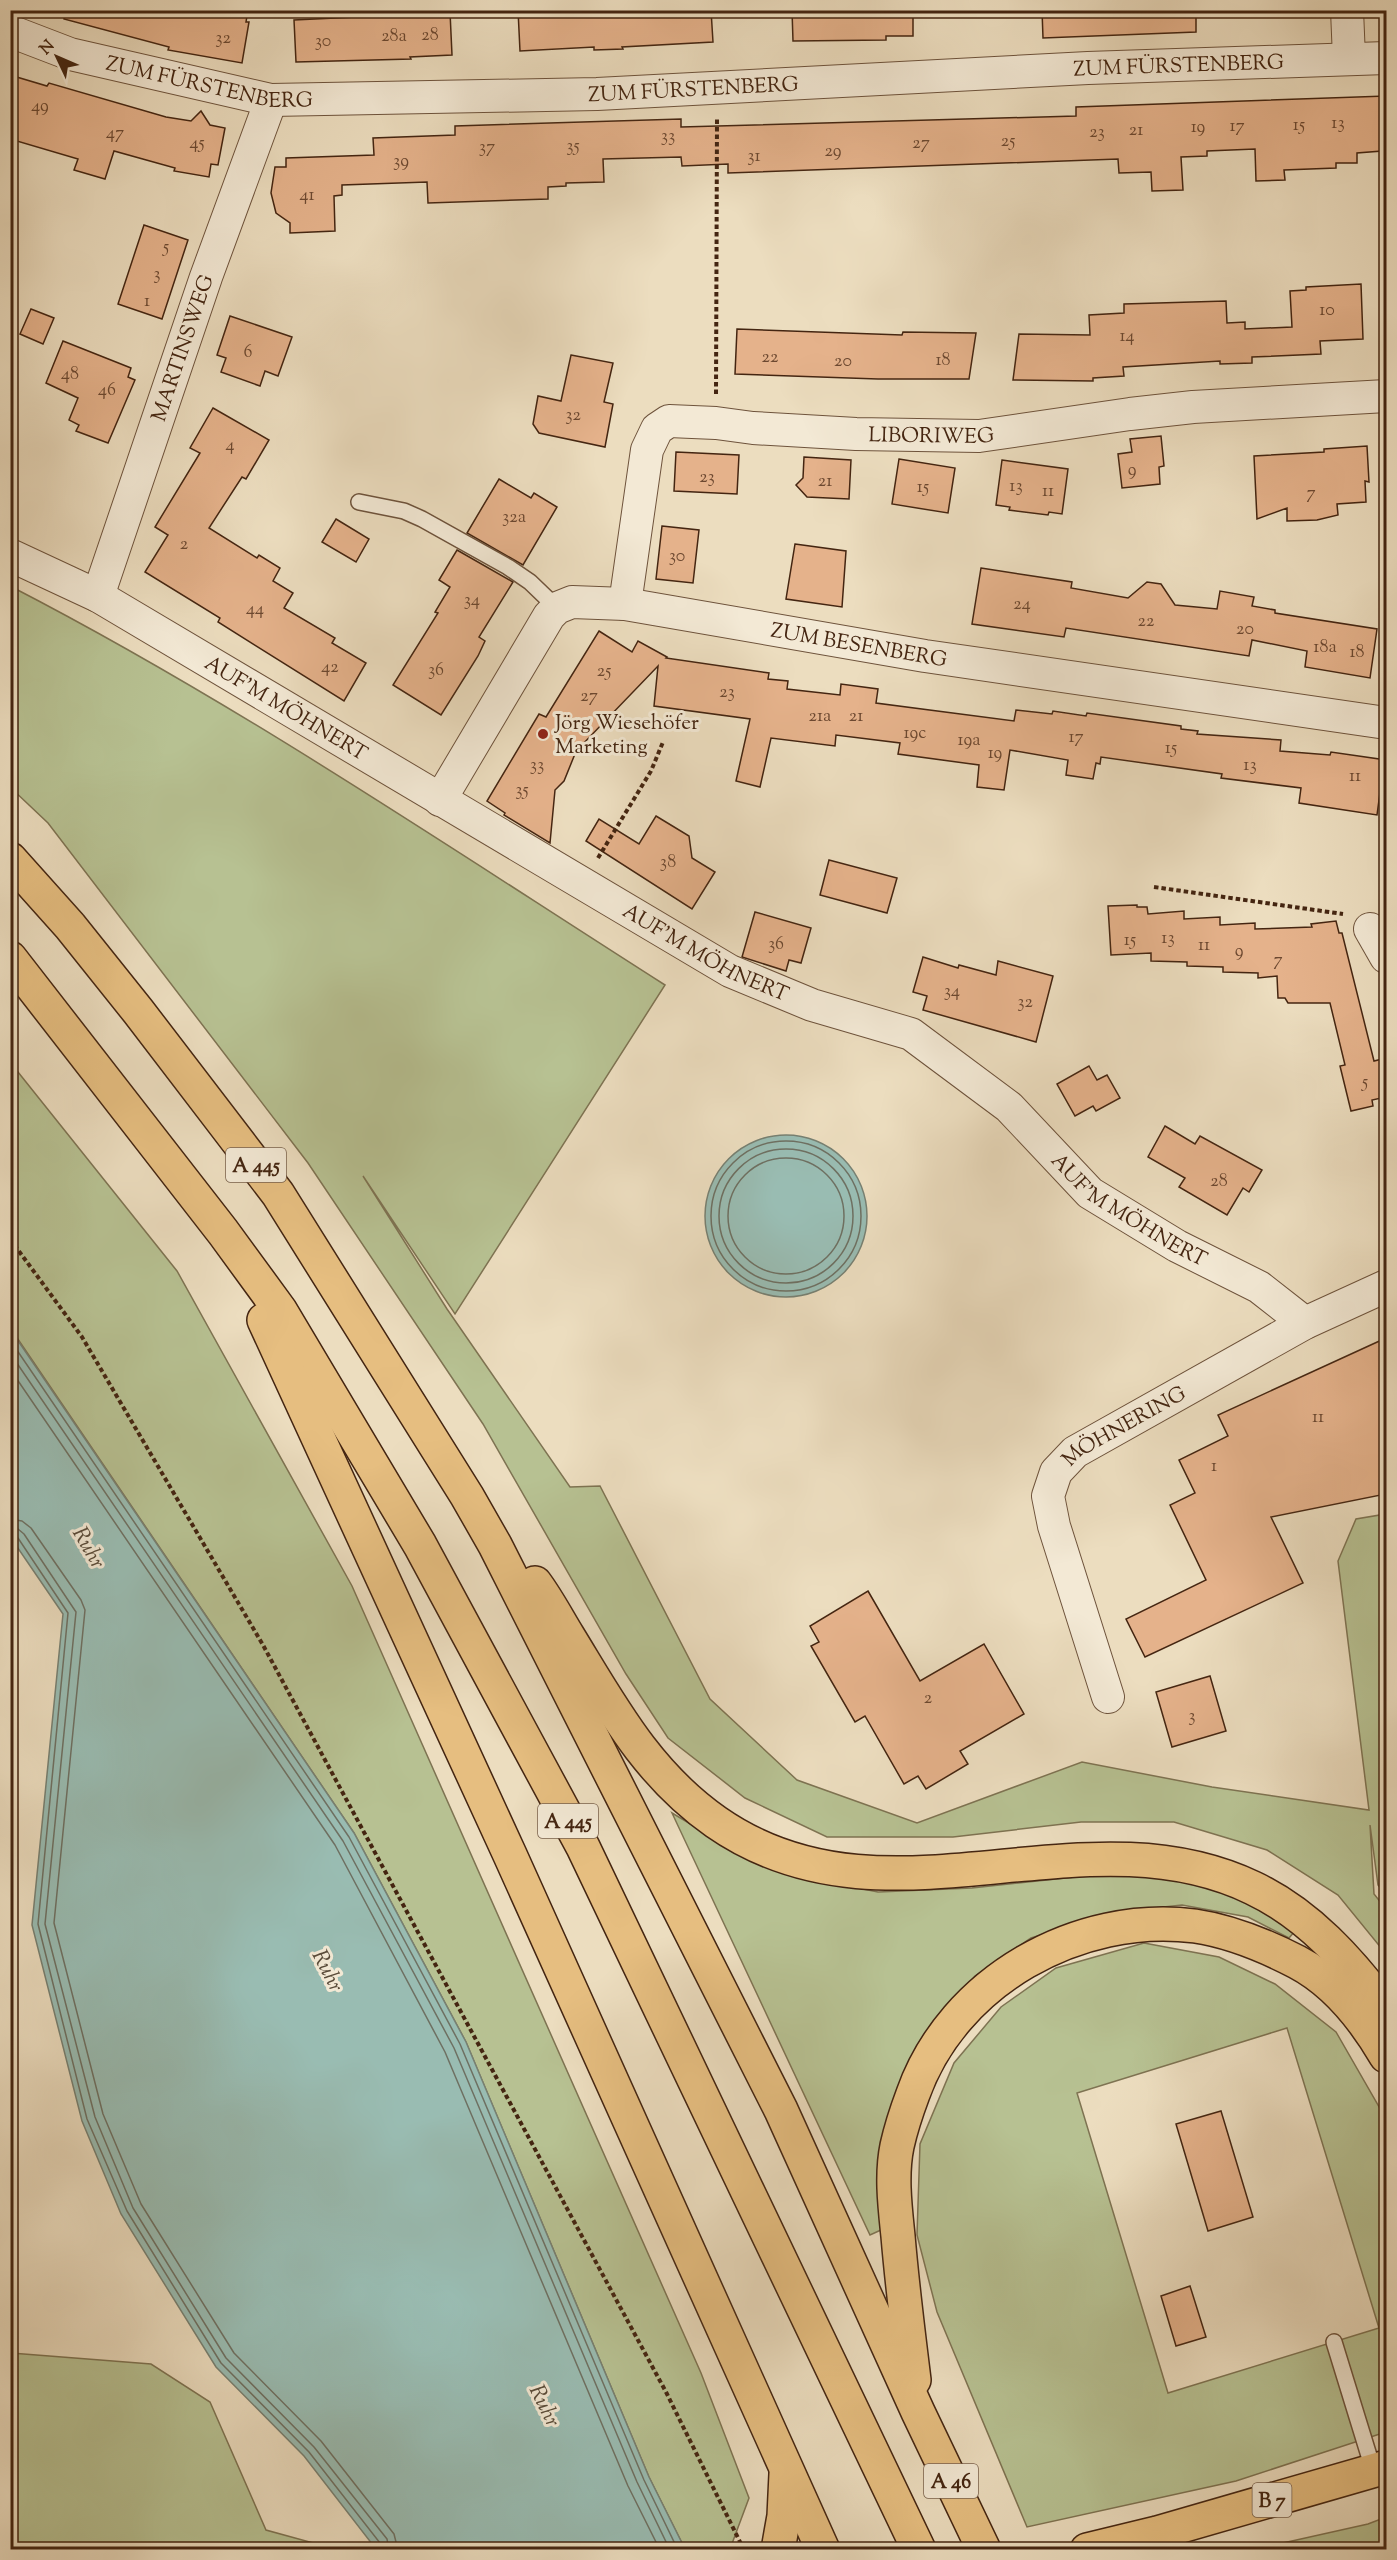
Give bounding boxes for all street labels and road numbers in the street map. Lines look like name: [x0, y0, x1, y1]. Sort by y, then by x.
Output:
street label: ZUM FÜRSTENBERG: [1073, 48, 1285, 86]
street label: ZUM FÜRSTENBERG: [103, 50, 313, 117]
street label: ZUM FÜRSTENBERG: [588, 70, 799, 111]
street label: MARTINSWEG: [145, 271, 223, 426]
street label: LIBORIWEG: [868, 421, 996, 453]
street label: ZUM BESENBERG: [768, 617, 949, 676]
street label: AUF'M MÖHNERT: [198, 649, 373, 770]
street label: AUF'M MÖHNERT: [616, 897, 793, 1011]
street label: AUF'M MÖHNERT: [1043, 1147, 1212, 1276]
road number: A 445: [226, 1148, 286, 1182]
street label: MÖHNERING: [1056, 1380, 1192, 1474]
road number: A 445: [538, 1804, 598, 1838]
road number: A 46: [924, 2464, 978, 2498]
road number: B 7: [1252, 2483, 1292, 2517]

